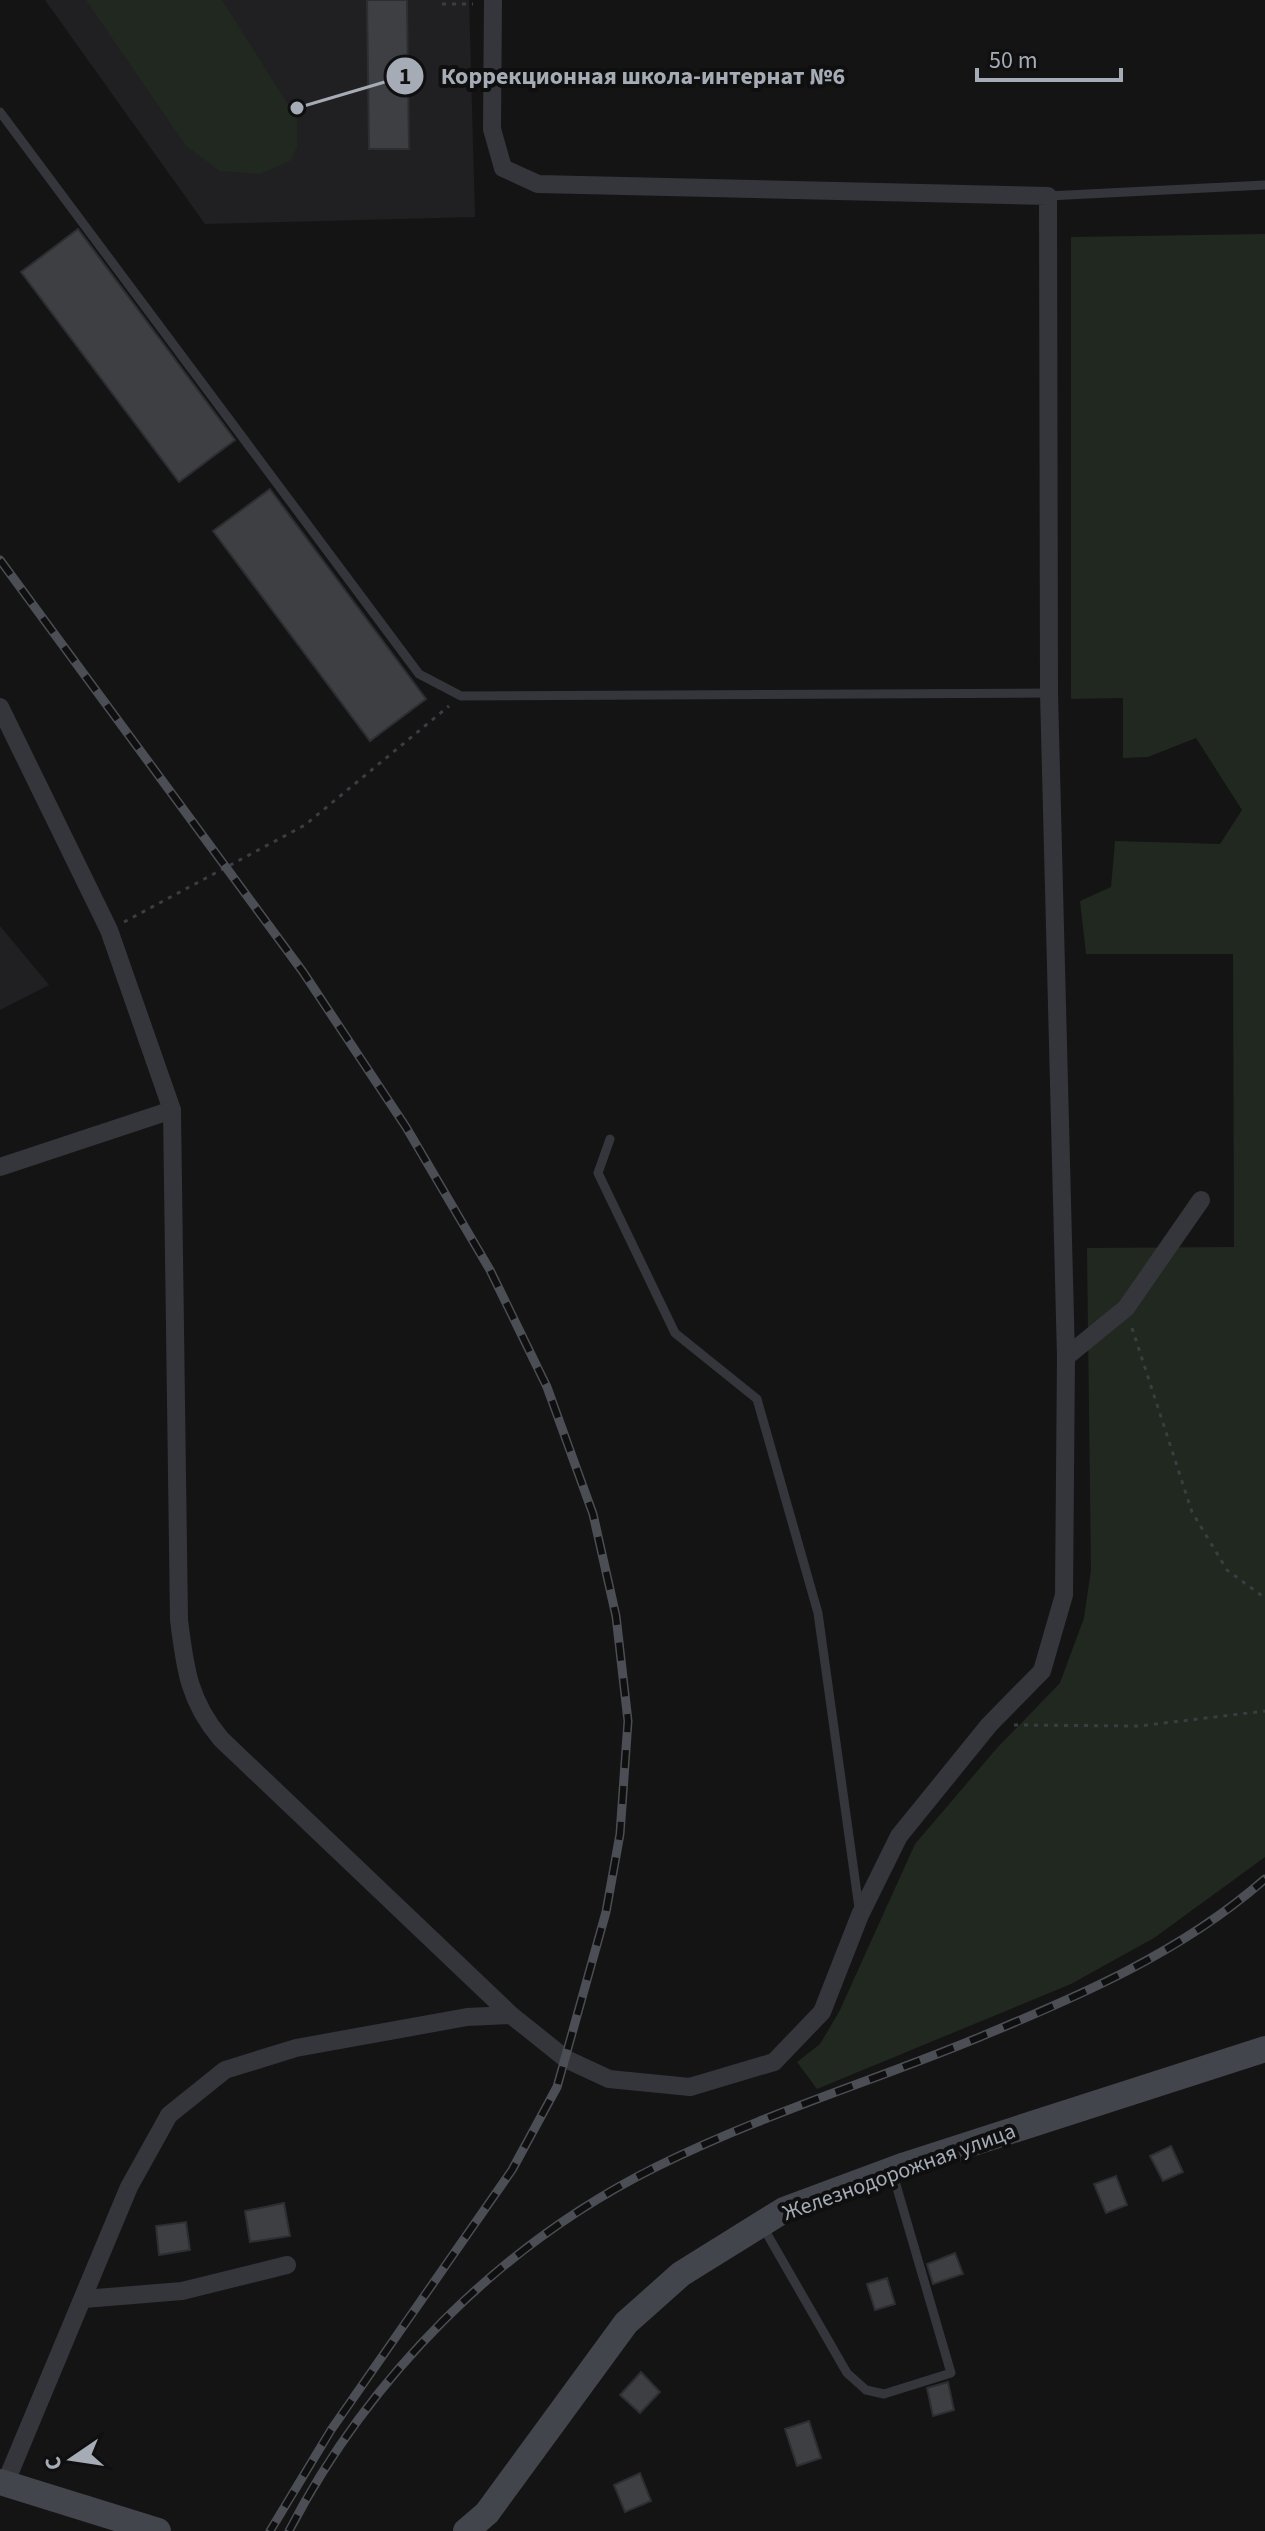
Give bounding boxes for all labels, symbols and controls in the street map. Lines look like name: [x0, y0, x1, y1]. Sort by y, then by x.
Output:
scale bar: [977, 32, 1121, 82]
text: 50 m: [989, 43, 1038, 78]
callout: Коррекционная школа-интернат №6: [385, 52, 861, 100]
text: 1: [399, 59, 411, 94]
text: Коррекционная школа-интернат №6: [441, 59, 845, 94]
street label: Железнодорожная улица: [778, 2115, 1020, 2229]
north arrow: [32, 2419, 112, 2499]
text: С: [36, 2453, 71, 2473]

